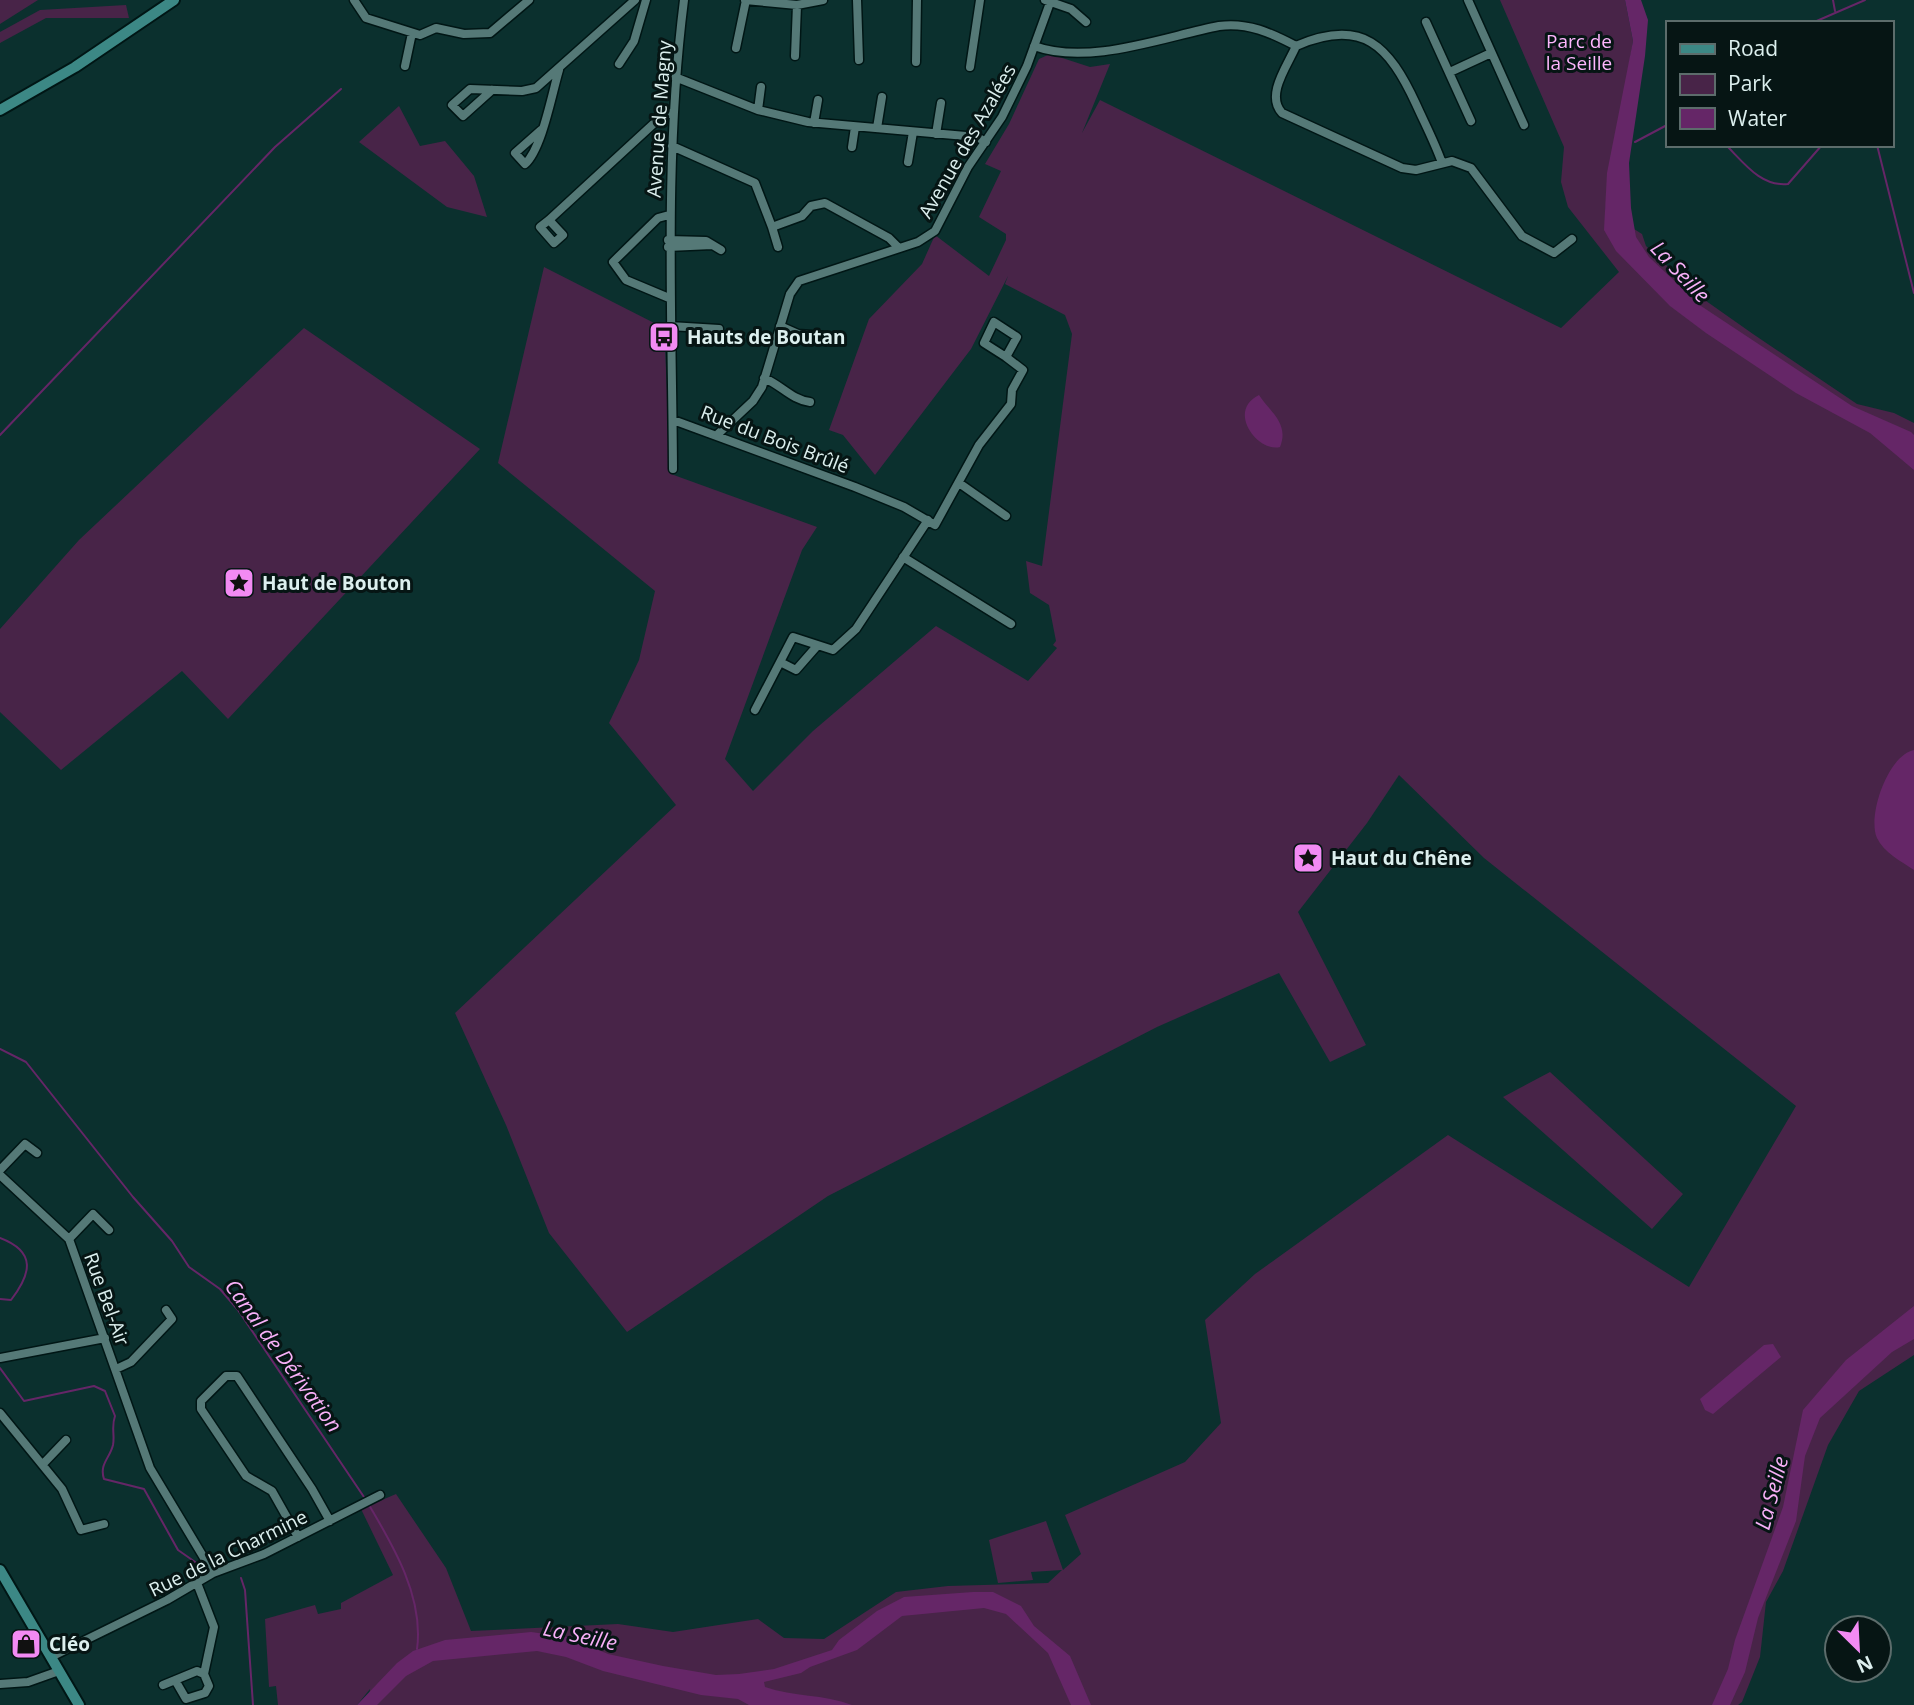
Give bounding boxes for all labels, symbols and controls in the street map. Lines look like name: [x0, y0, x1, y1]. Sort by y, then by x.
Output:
legend: [1666, 21, 1893, 147]
park label: Parc de la Seille: [1546, 28, 1612, 76]
text: Road: [1728, 34, 1778, 62]
street label: Avenue de Magny: [641, 39, 677, 198]
street label: Avenue des Azalées: [912, 59, 1022, 223]
text: Park: [1728, 69, 1772, 97]
text: Water: [1728, 104, 1787, 132]
water label: La Seille: [1645, 234, 1716, 308]
bus stop icon: Hauts de Boutan: [647, 320, 681, 354]
place label: Hauts de Boutan: [687, 324, 846, 350]
street label: Rue du Bois Brûlé: [697, 399, 853, 479]
place icon: Haut de Bouton: [222, 566, 256, 600]
place label: Haut de Bouton: [262, 570, 411, 596]
place icon: Haut du Chêne: [1291, 841, 1325, 875]
place label: Haut du Chêne: [1331, 845, 1472, 871]
street label: Rue Bel-Air: [78, 1249, 136, 1349]
water label: Canal de Dérivation: [219, 1273, 349, 1438]
water label: La Seille: [1748, 1453, 1794, 1532]
street label: Rue de la Charmine: [144, 1503, 312, 1603]
water label: La Seille: [541, 1614, 620, 1656]
north arrow: [1823, 1614, 1893, 1684]
shop icon: Cléo: [9, 1627, 43, 1661]
place label: Cléo: [49, 1631, 90, 1657]
text: N: [1853, 1650, 1877, 1680]

